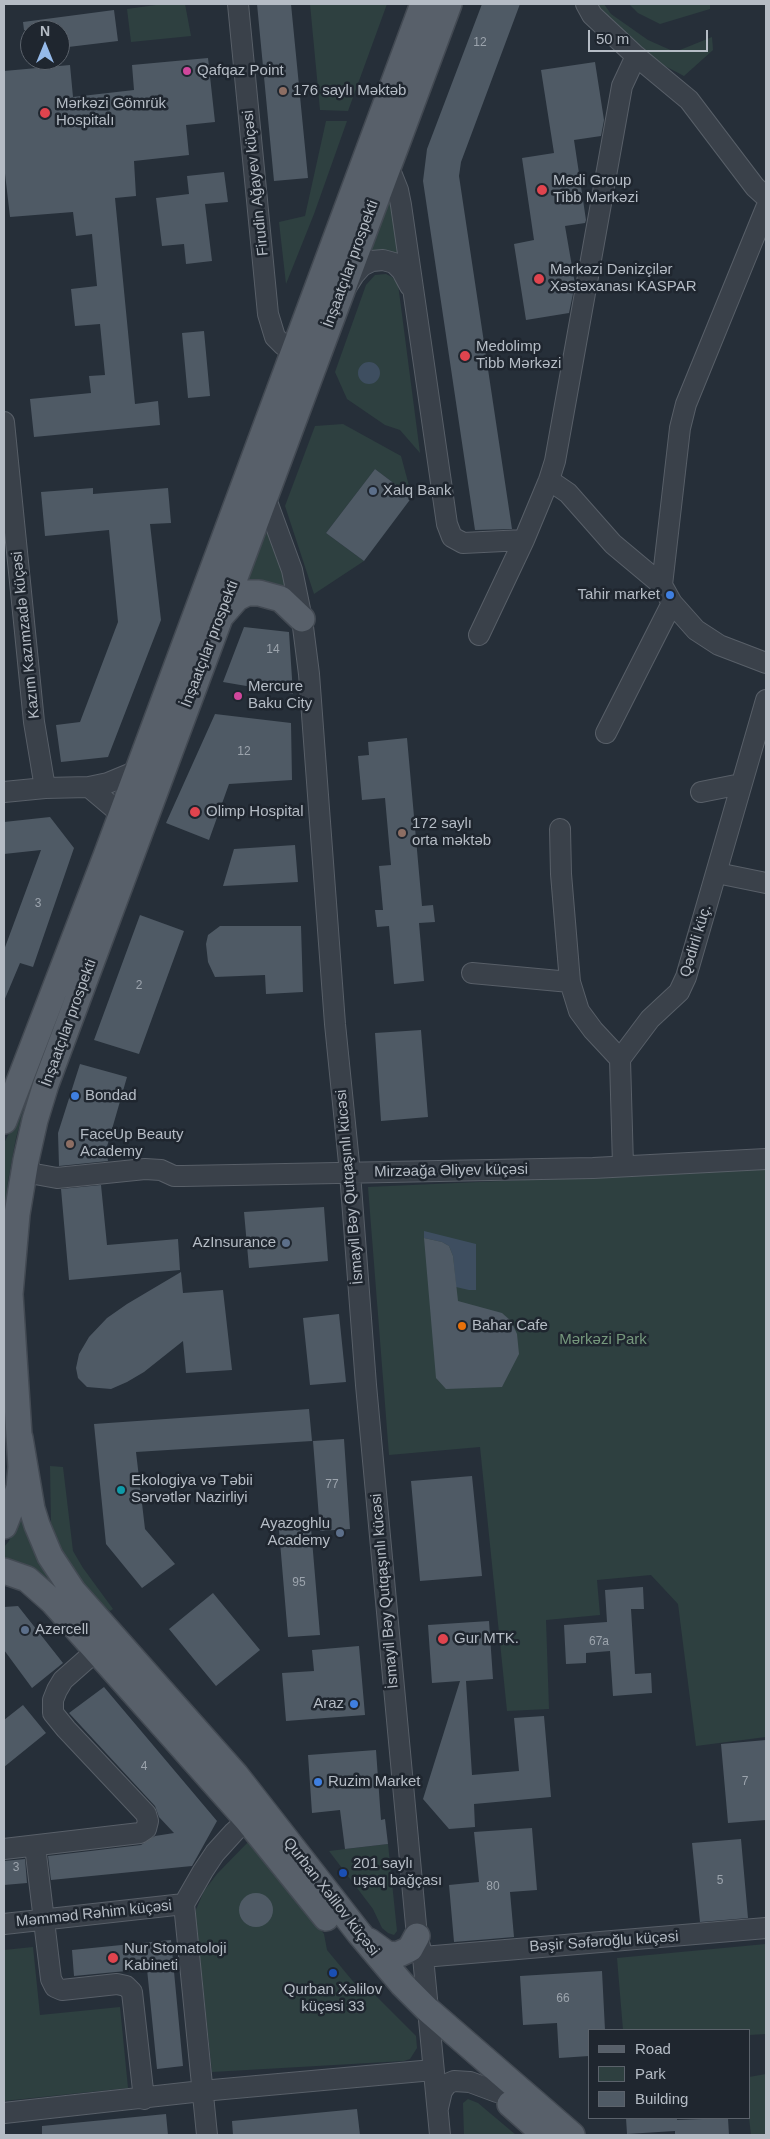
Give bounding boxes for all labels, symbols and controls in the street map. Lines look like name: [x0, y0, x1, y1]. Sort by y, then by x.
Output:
north arrow: [20, 20, 70, 70]
scale bar: [590, 20, 710, 52]
text: N: [40, 23, 50, 39]
text: 50 m: [596, 30, 629, 47]
house number: 12: [473, 36, 487, 50]
place label: Qafqaz Point: [197, 62, 284, 80]
marker: Qafqaz Point: [181, 65, 193, 77]
place label: 176 saylı Məktəb: [293, 82, 406, 100]
marker: 176 saylı Məktəb: [277, 85, 289, 97]
place label: Mərkəzi Gömrük Hospitalı: [56, 95, 166, 130]
marker: Mərkəzi Gömrük Hospitalı: [38, 106, 52, 120]
street label: Firudin Ağayev küçəsi: [239, 109, 273, 257]
place label: Medi Group Tibb Mərkəzi: [553, 172, 638, 207]
marker: Medi Group Tibb Mərkəzi: [535, 183, 549, 197]
street label: İnşaatçılar prospekti: [320, 198, 382, 330]
place label: Mərkəzi Dənizçilər Xəstəxanası KASPAR: [550, 261, 696, 296]
marker: Mərkəzi Dənizçilər Xəstəxanası KASPAR: [532, 272, 546, 286]
place label: Medolimp Tibb Mərkəzi: [476, 338, 561, 373]
marker: Medolimp Tibb Mərkəzi: [458, 349, 472, 363]
place label: Xalq Bank: [383, 482, 451, 500]
marker: Xalq Bank: [367, 485, 379, 497]
street label: Kazım Kazımzadə küçəsi: [8, 550, 44, 720]
street label: İnşaatçılar prospekti: [178, 578, 242, 710]
place label: Tahir market: [577, 586, 660, 604]
marker: Tahir market: [664, 589, 676, 601]
house number: 14: [266, 643, 280, 657]
place label: Mercure Baku City: [248, 678, 312, 713]
marker: Mercure Baku City: [232, 690, 244, 702]
house number: 12: [237, 745, 251, 759]
place label: Olimp Hospital: [206, 803, 304, 821]
marker: Olimp Hospital: [188, 805, 202, 819]
place label: 172 saylı orta məktəb: [412, 815, 491, 850]
marker: 172 saylı orta məktəb: [396, 827, 408, 839]
house number: 3: [35, 897, 41, 911]
street label: Qədirli küç.: [676, 902, 716, 980]
street label: İnşaatçılar prospekti: [38, 957, 100, 1089]
house number: 2: [136, 979, 142, 993]
place label: Bondad: [85, 1087, 137, 1105]
street label: İsmayil Bəy Qutqaşınlı kücəsi: [332, 1089, 368, 1285]
marker: Bondad: [69, 1090, 81, 1102]
place label: FaceUp Beauty Academy: [80, 1126, 183, 1161]
marker: FaceUp Beauty Academy: [64, 1138, 76, 1150]
street label: Mirzəağa Əliyev küçəsi: [374, 1161, 528, 1181]
place label: AzInsurance: [193, 1234, 276, 1252]
marker: AzInsurance: [280, 1237, 292, 1249]
place label: Bahar Cafe: [472, 1317, 548, 1335]
marker: Bahar Cafe: [456, 1320, 468, 1332]
park label: Mərkəzi Park: [559, 1331, 647, 1349]
place label: Ekologiya və Təbii Sərvətlər Nazirliyi: [131, 1472, 253, 1507]
house number: 77: [325, 1478, 339, 1492]
marker: Ekologiya və Təbii Sərvətlər Nazirliyi: [115, 1484, 127, 1496]
street label: İsmayil Bəy Qutqaşınlı kücəsi: [367, 1493, 403, 1689]
place label: Ayazoghlu Academy: [260, 1515, 330, 1550]
marker: Ayazoghlu Academy: [334, 1527, 346, 1539]
house number: 95: [292, 1576, 306, 1590]
place label: Azercell: [35, 1621, 88, 1639]
marker: Azercell: [19, 1624, 31, 1636]
place label: Gur MTK.: [454, 1630, 519, 1648]
marker: Gur MTK.: [436, 1632, 450, 1646]
house number: 67a: [589, 1635, 609, 1649]
place label: Araz: [313, 1695, 344, 1713]
marker: Araz: [348, 1698, 360, 1710]
house number: 4: [141, 1760, 147, 1774]
place label: Ruzim Market: [328, 1773, 421, 1791]
house number: 7: [742, 1775, 748, 1789]
marker: Ruzim Market: [312, 1776, 324, 1788]
street label: Qurban Xəlilov küçəsi: [279, 1834, 383, 1960]
place label: 201 saylı uşaq bağçası: [353, 1855, 442, 1890]
house number: 3: [13, 1861, 19, 1875]
marker: 201 saylı uşaq bağçası: [337, 1867, 349, 1879]
house number: 5: [717, 1874, 723, 1888]
house number: 80: [486, 1880, 500, 1894]
street label: Məmməd Rəhim küçəsi: [15, 1897, 173, 1931]
street label: Bəşir Səfəroğlu küçəsi: [529, 1928, 679, 1956]
place label: Nur Stomatoloji Kabineti: [124, 1940, 227, 1975]
marker: Nur Stomatoloji Kabineti: [106, 1951, 120, 1965]
marker: Qurban Xəlilov küçəsi 33: [327, 1967, 339, 1979]
place label: Qurban Xəlilov küçəsi 33: [284, 1981, 382, 2016]
house number: 66: [556, 1992, 570, 2006]
legend: [588, 2029, 750, 2119]
text: Road: [635, 2040, 671, 2057]
text: Park: [635, 2065, 666, 2082]
text: Building: [635, 2090, 688, 2107]

